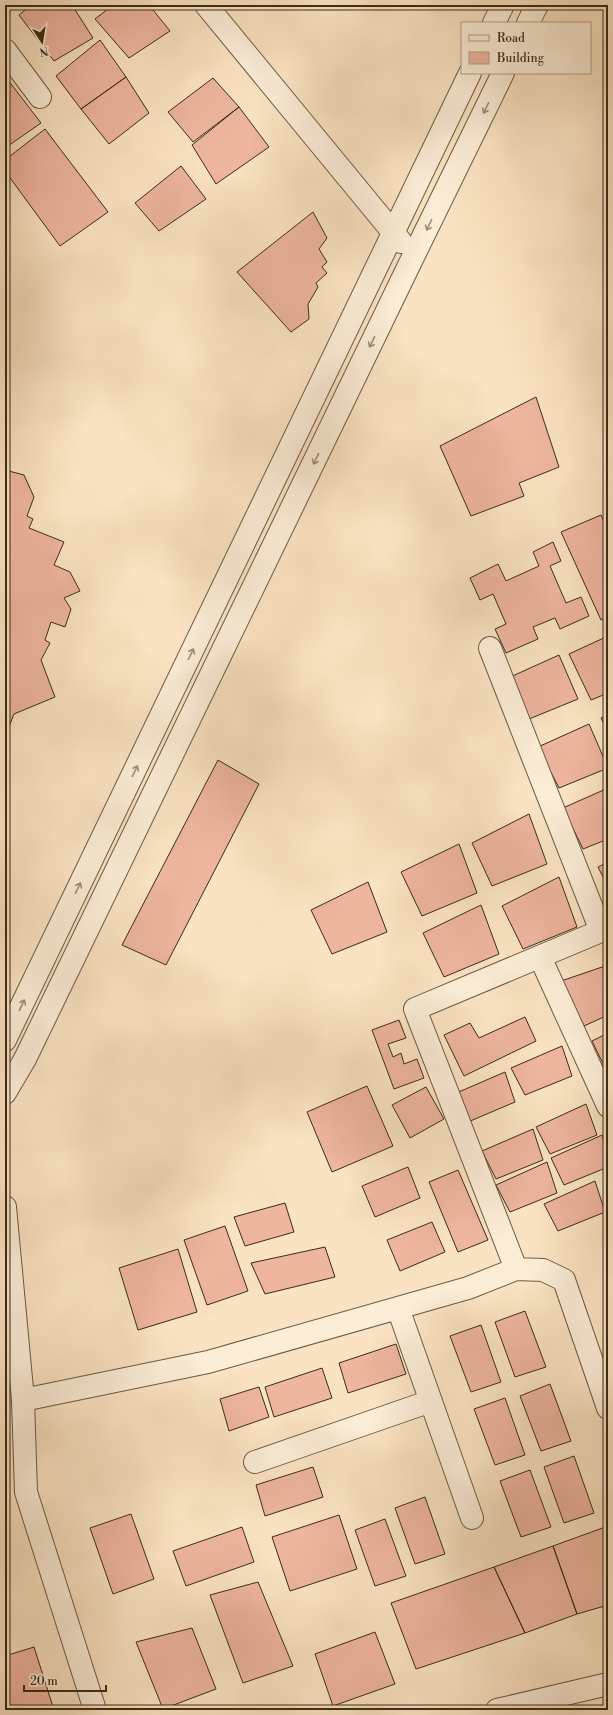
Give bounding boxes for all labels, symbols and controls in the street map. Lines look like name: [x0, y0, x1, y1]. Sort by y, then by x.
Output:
north arrow: [22, 22, 62, 62]
legend: [461, 22, 591, 74]
text: Road: [497, 31, 525, 46]
text: N: [38, 43, 50, 59]
text: Building: [496, 51, 545, 66]
one-way arrow: [482, 102, 489, 114]
one-way arrow: [425, 218, 432, 230]
one-way arrow: [368, 335, 375, 347]
one-way arrow: [312, 452, 319, 464]
one-way arrow: [188, 648, 195, 660]
one-way arrow: [132, 765, 139, 777]
one-way arrow: [75, 882, 82, 894]
one-way arrow: [19, 999, 26, 1011]
scale bar: [24, 1667, 106, 1693]
text: 20 m: [30, 1674, 58, 1689]

